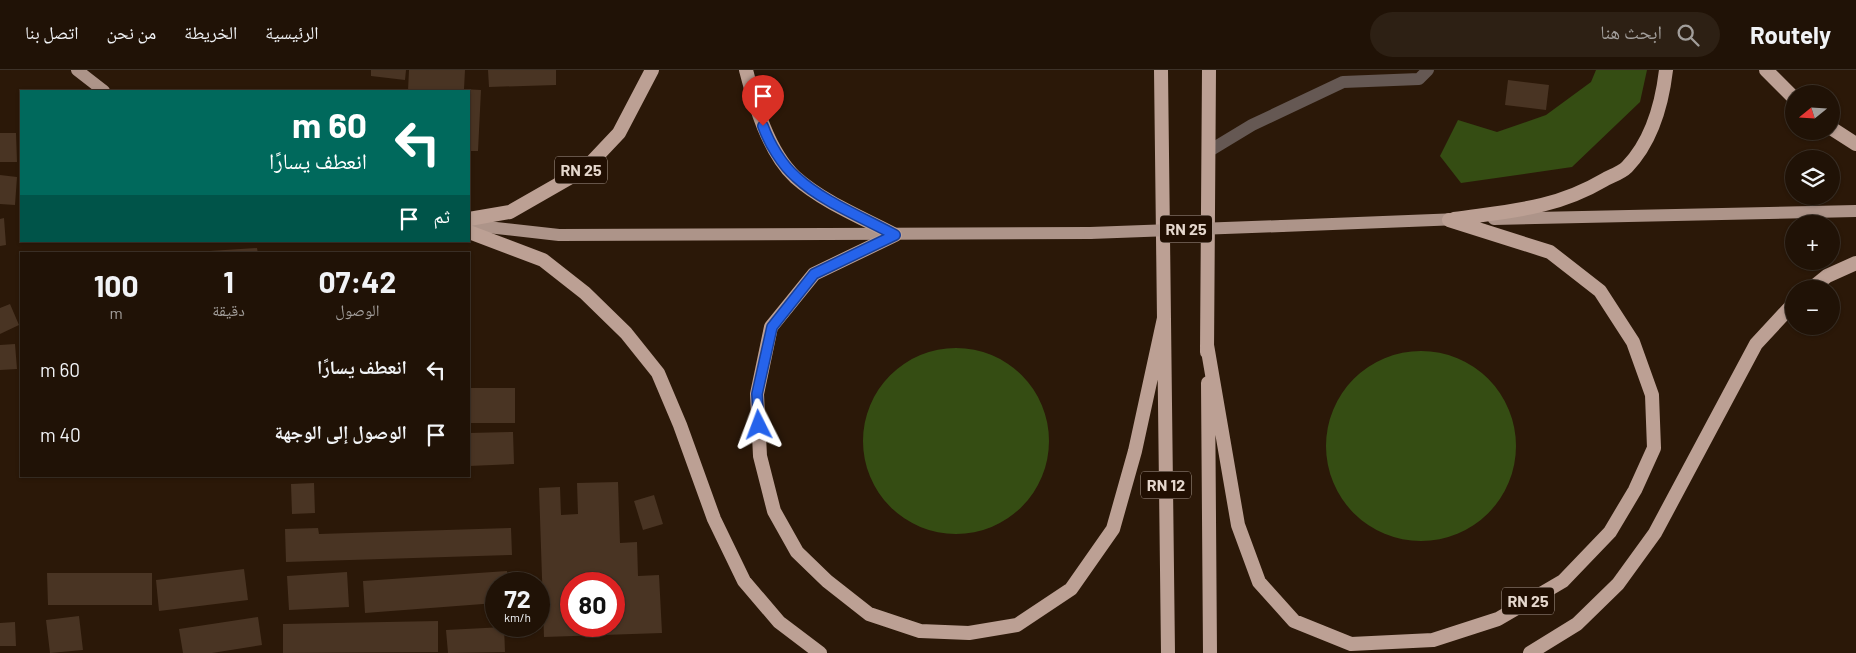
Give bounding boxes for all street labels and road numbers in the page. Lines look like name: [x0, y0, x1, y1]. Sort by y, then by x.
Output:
road number: RN 25: [555, 156, 607, 184]
road number: RN 25: [1160, 216, 1212, 242]
road number: RN 12: [1141, 472, 1191, 498]
road number: RN 25: [1502, 588, 1554, 614]

